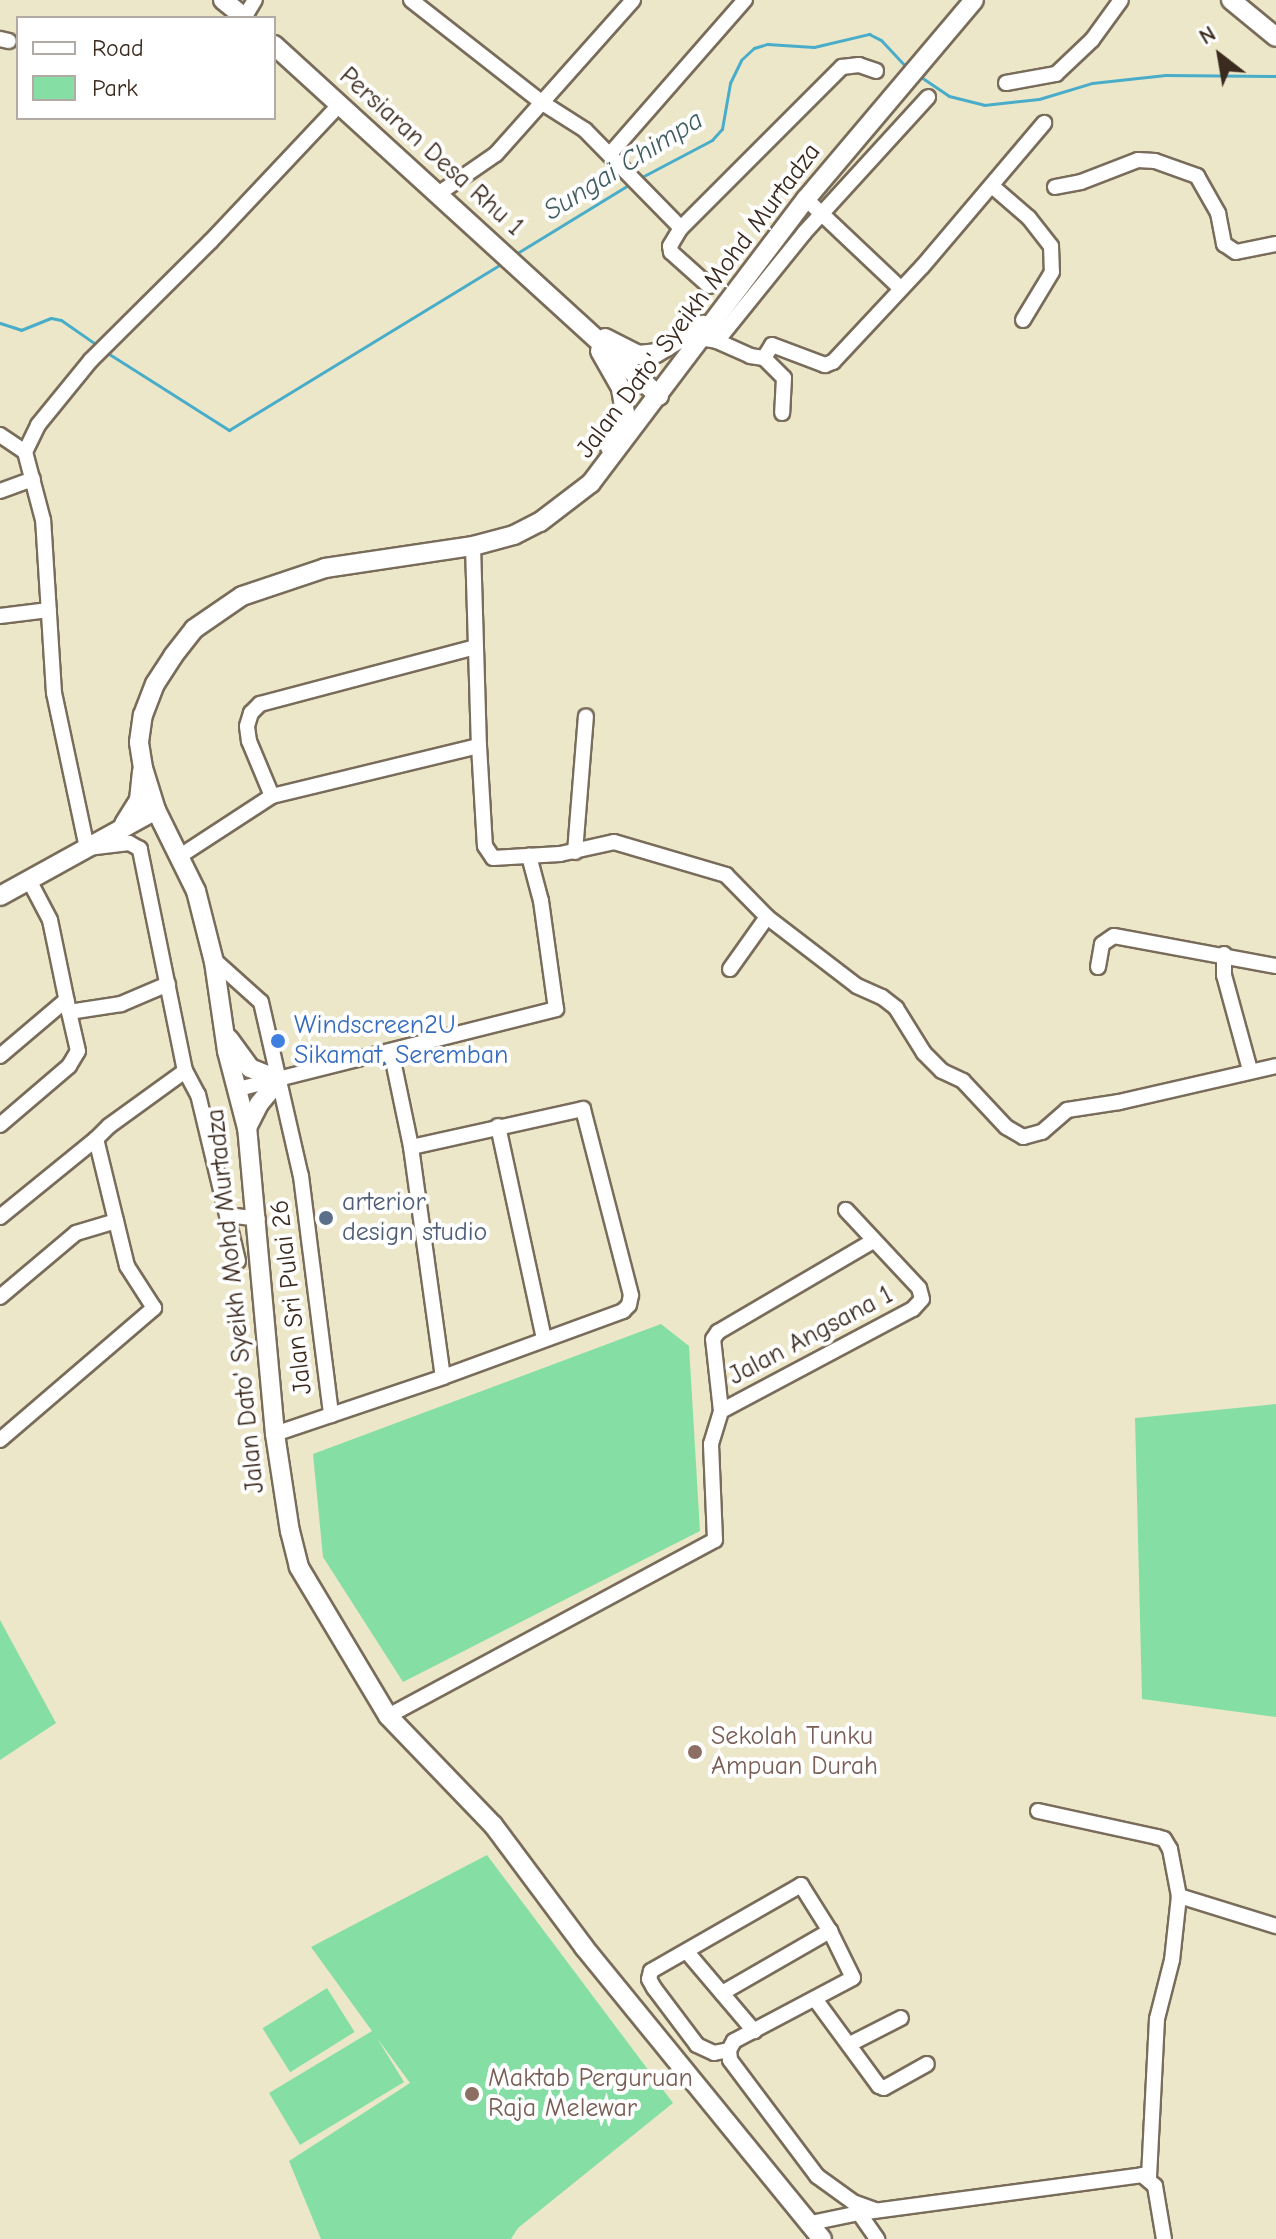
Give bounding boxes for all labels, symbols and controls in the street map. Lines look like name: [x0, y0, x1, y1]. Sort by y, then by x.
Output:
legend: [16, 16, 276, 120]
north arrow: [1180, 16, 1260, 96]
text: N: [1195, 21, 1220, 50]
text: Road: [92, 34, 144, 62]
street label: Persiaran Desa Rhu 1: [332, 61, 530, 243]
text: Park: [92, 74, 138, 102]
water label: Sungai Chimpa: [537, 103, 709, 227]
street label: Jalan Dato' Syeikh Mohd Murtadza: [570, 137, 828, 465]
place label: Windscreen2U Sikamat, Seremban: [294, 1010, 508, 1072]
marker: Windscreen2U Sikamat, Seremban: [269, 1032, 287, 1050]
street label: Jalan Dato' Syeikh Mohd Murtadza: [200, 1107, 272, 1495]
place label: arterior design studio: [342, 1187, 487, 1248]
street label: Jalan Sri Pulai 26: [265, 1198, 319, 1396]
marker: arterior design studio: [317, 1209, 335, 1227]
street label: Jalan Angsana 1: [723, 1280, 899, 1392]
place label: Sekolah Tunku Ampuan Durah: [711, 1721, 878, 1782]
marker: Sekolah Tunku Ampuan Durah: [686, 1743, 704, 1761]
place label: Maktab Perguruan Raja Melewar: [488, 2063, 693, 2124]
marker: Maktab Perguruan Raja Melewar: [463, 2085, 481, 2103]

